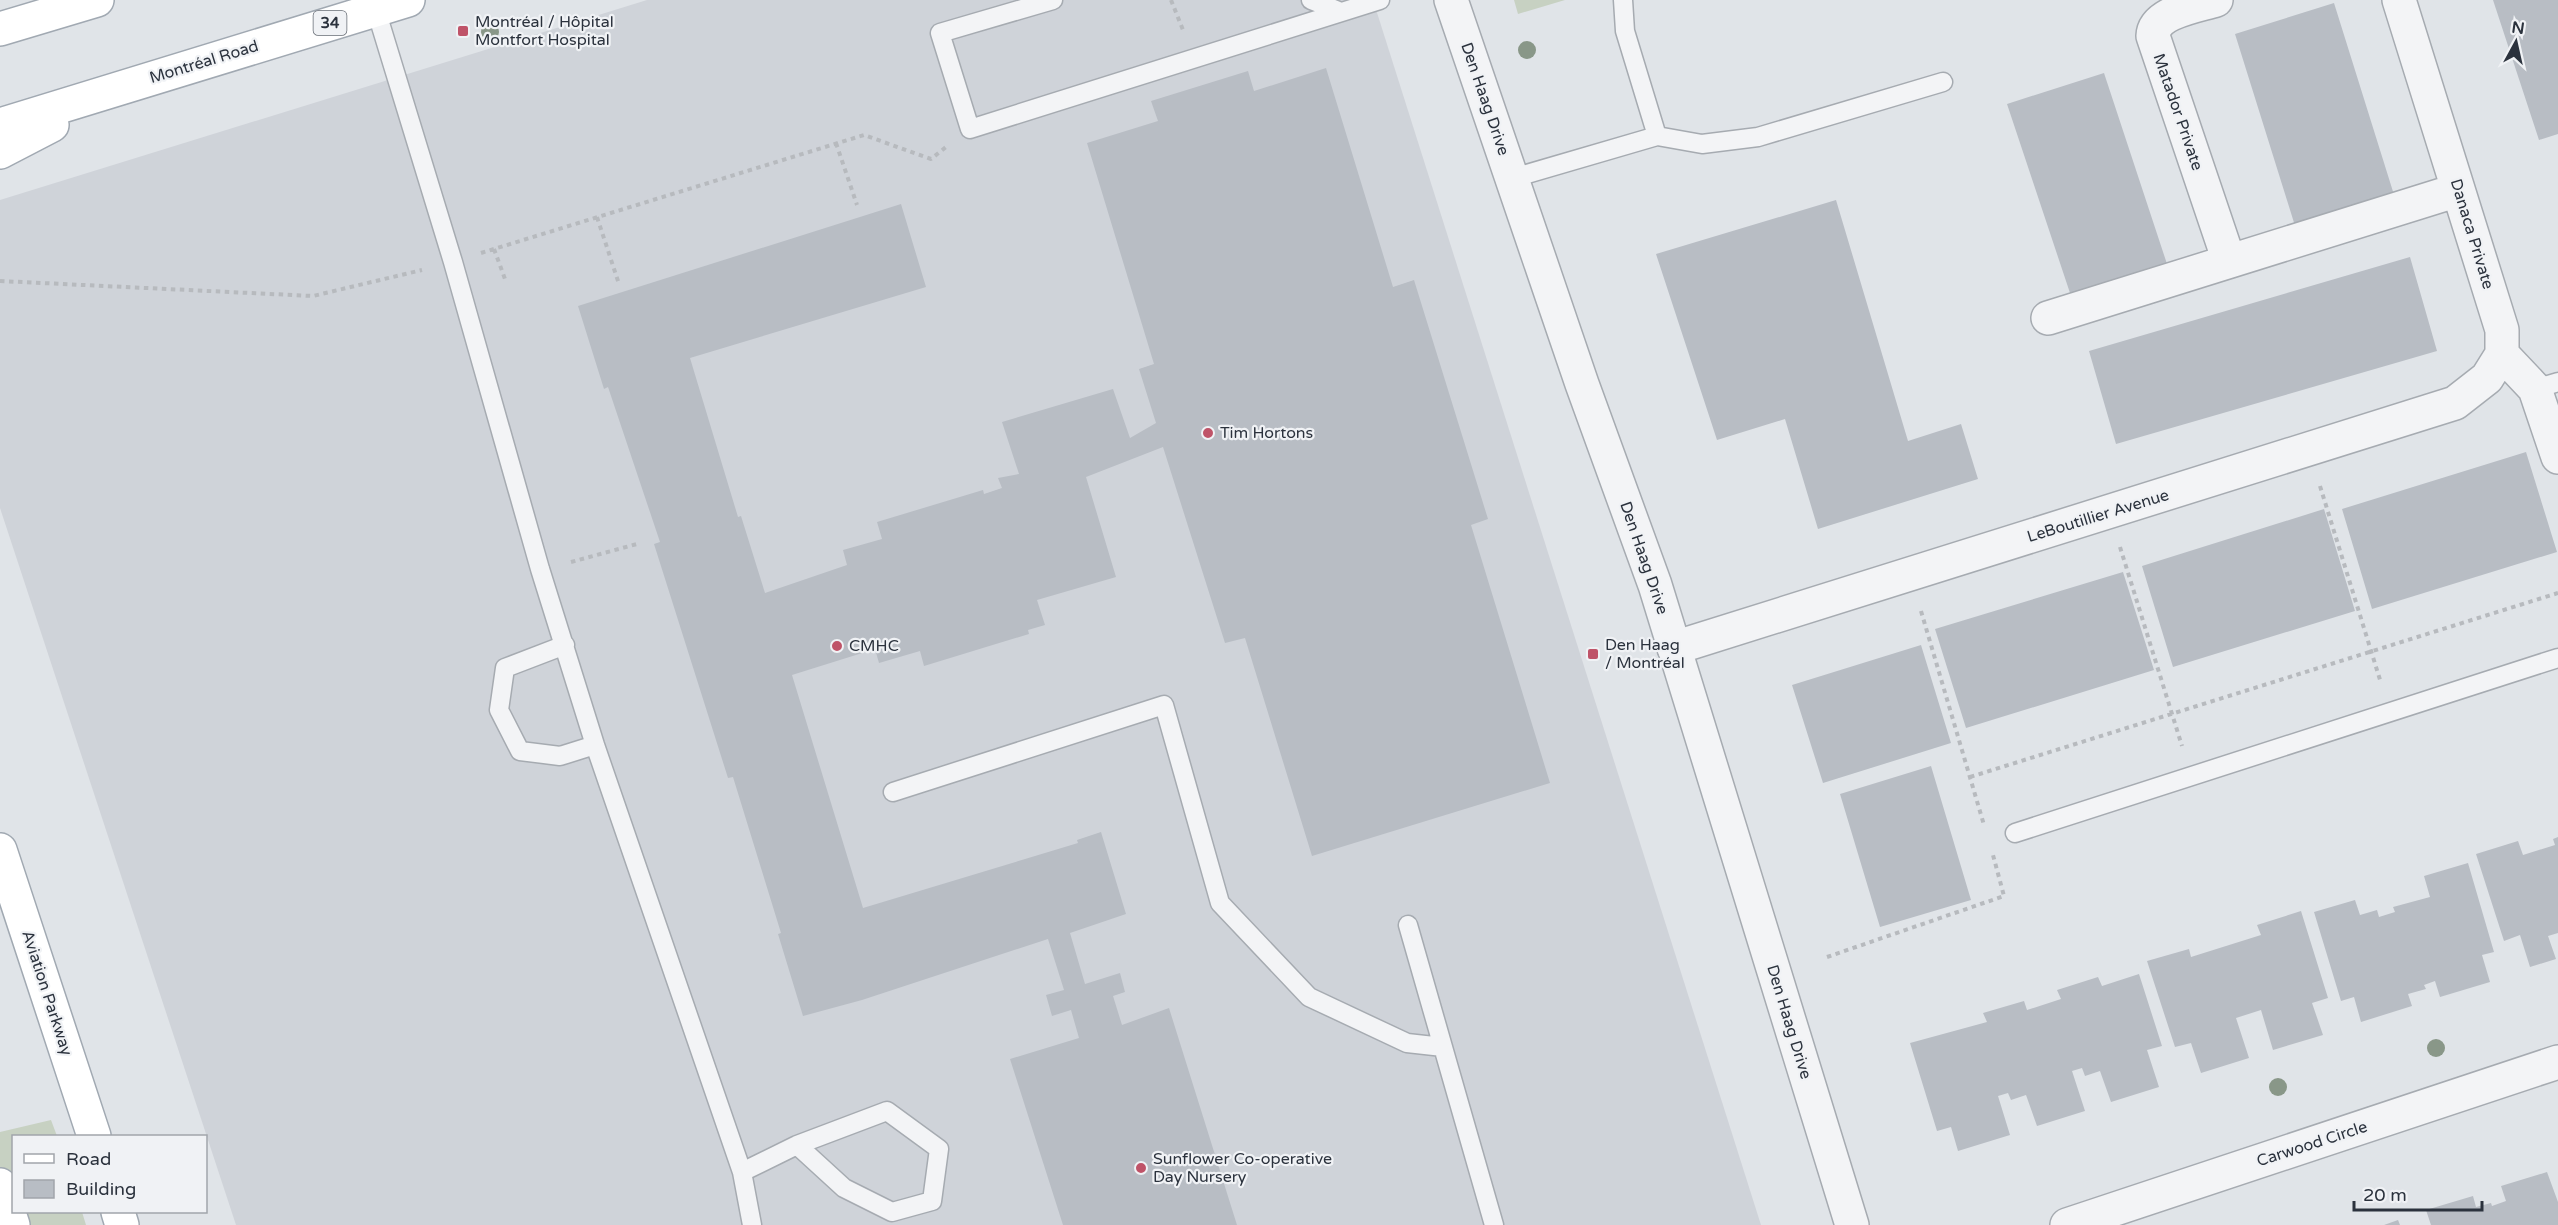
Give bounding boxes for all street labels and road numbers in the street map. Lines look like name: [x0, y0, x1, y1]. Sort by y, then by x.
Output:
road number: 34: [314, 11, 346, 35]
street label: Montréal Road: [147, 36, 261, 88]
street label: Den Haag Drive: [1456, 40, 1514, 158]
street label: Matador Private: [2149, 51, 2207, 173]
street label: Danaca Private: [2446, 176, 2498, 292]
street label: LeBoutillier Avenue: [2025, 485, 2171, 547]
street label: Den Haag Drive: [1615, 499, 1673, 617]
street label: Aviation Parkway: [17, 928, 77, 1059]
street label: Den Haag Drive: [1762, 962, 1816, 1082]
street label: Carwood Circle: [2254, 1117, 2370, 1171]

